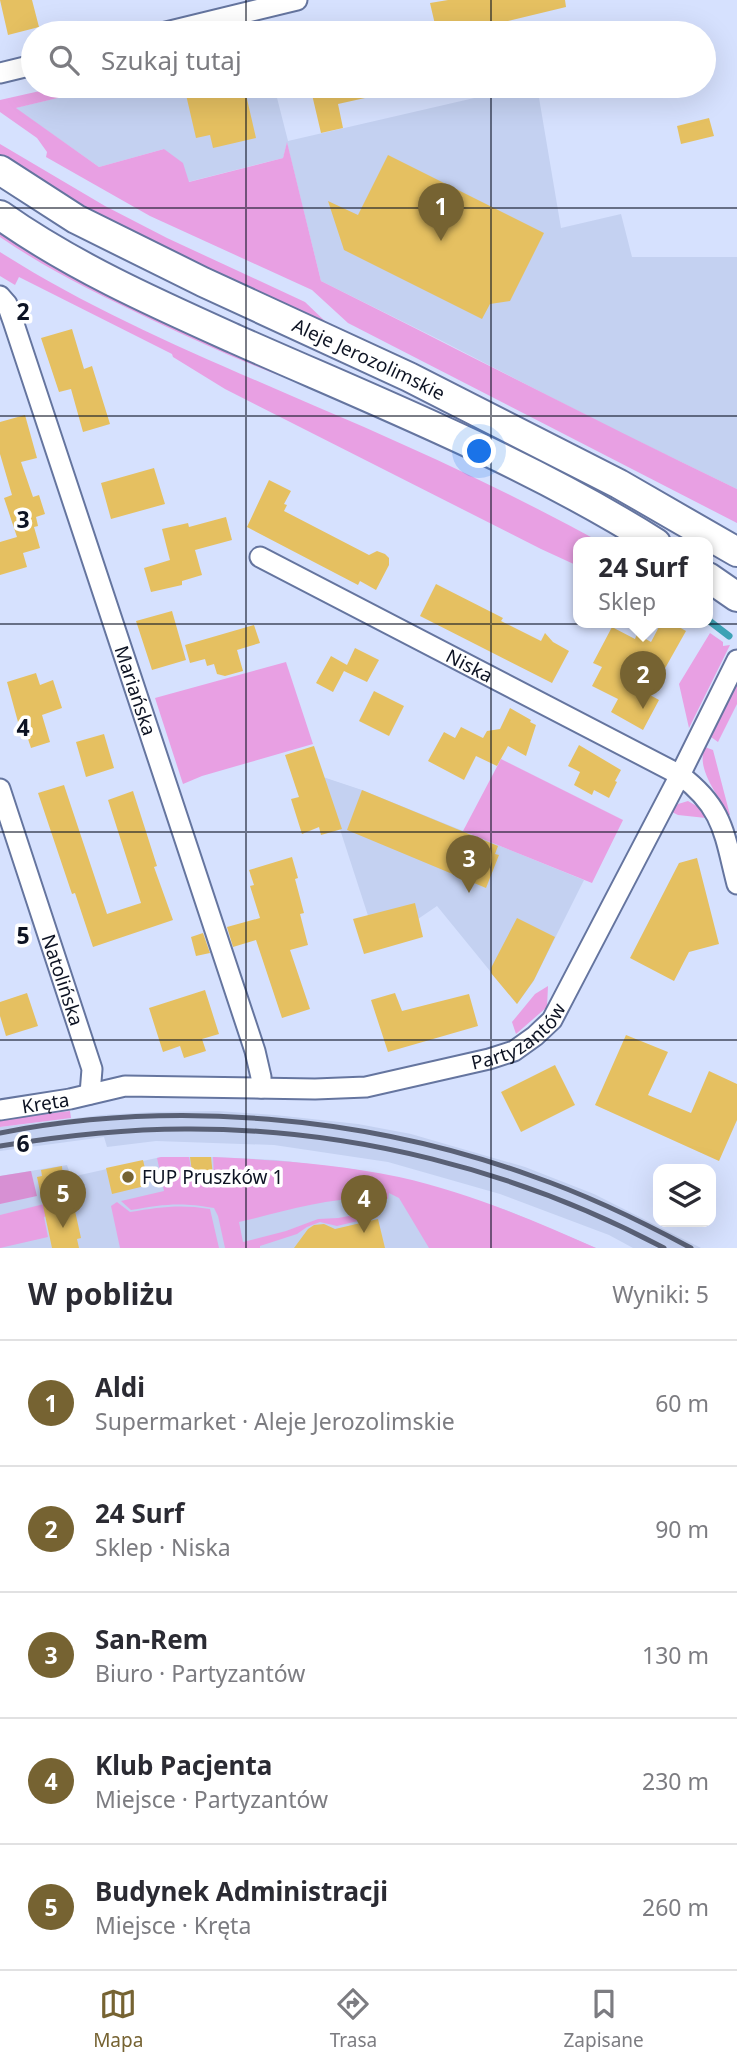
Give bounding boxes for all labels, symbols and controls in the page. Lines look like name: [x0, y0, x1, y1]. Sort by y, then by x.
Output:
search box: [21, 21, 716, 98]
icon: search: [45, 41, 83, 79]
text: Szukaj tutaj: [101, 42, 242, 78]
pin: 1: [418, 183, 464, 241]
text: 2: [16, 295, 30, 327]
street label: Aleje Jerozolimskie: [288, 312, 450, 406]
your location: [462, 434, 496, 468]
text: 3: [16, 503, 30, 535]
popup: [573, 537, 713, 628]
text: 24 Surf: [598, 549, 688, 585]
text: Sklep: [598, 585, 656, 617]
street label: Mariańska: [109, 642, 162, 739]
street label: Niska: [442, 643, 497, 689]
pin: 2: [620, 651, 666, 709]
text: 4: [16, 711, 30, 743]
pin: 3: [446, 835, 492, 893]
text: 5: [16, 919, 30, 951]
street label: Natolińska: [36, 931, 90, 1029]
street label: Partyzantów: [469, 998, 572, 1076]
street label: Kręta: [20, 1086, 71, 1119]
text: 6: [16, 1127, 30, 1159]
place label: FUP Pruszków 1: [142, 1164, 283, 1190]
map controls: [653, 1164, 716, 1227]
button: layers: [653, 1164, 716, 1227]
marker: FUP Pruszków 1: [120, 1169, 136, 1185]
pin: 5: [40, 1170, 86, 1228]
pin: 4: [341, 1175, 387, 1233]
text: W pobliżu: [28, 1273, 174, 1314]
text: Wyniki: 5: [612, 1278, 709, 1310]
text: Aldi: [95, 1369, 145, 1405]
text: 1: [44, 1387, 58, 1419]
text: 60 m: [655, 1387, 709, 1419]
text: Supermarket · Aleje Jerozolimskie: [95, 1405, 455, 1437]
text: 24 Surf: [95, 1495, 184, 1531]
text: 2: [44, 1513, 58, 1545]
text: 90 m: [655, 1513, 709, 1545]
text: Sklep · Niska: [95, 1531, 231, 1563]
text: San-Rem: [95, 1621, 208, 1657]
text: 3: [44, 1639, 58, 1671]
text: 130 m: [642, 1639, 709, 1671]
text: Biuro · Partyzantów: [95, 1657, 305, 1689]
text: Klub Pacjenta: [95, 1747, 272, 1783]
text: 4: [44, 1765, 58, 1797]
text: 230 m: [642, 1765, 709, 1797]
text: Miejsce · Partyzantów: [95, 1783, 328, 1815]
text: Budynek Administracji: [95, 1873, 388, 1909]
text: 5: [44, 1891, 58, 1923]
text: 260 m: [642, 1891, 709, 1923]
text: Miejsce · Kręta: [95, 1909, 251, 1941]
tab: Mapa: [93, 1985, 143, 2053]
tab: Trasa: [330, 1985, 377, 2053]
tab: Zapisane: [564, 1985, 644, 2053]

